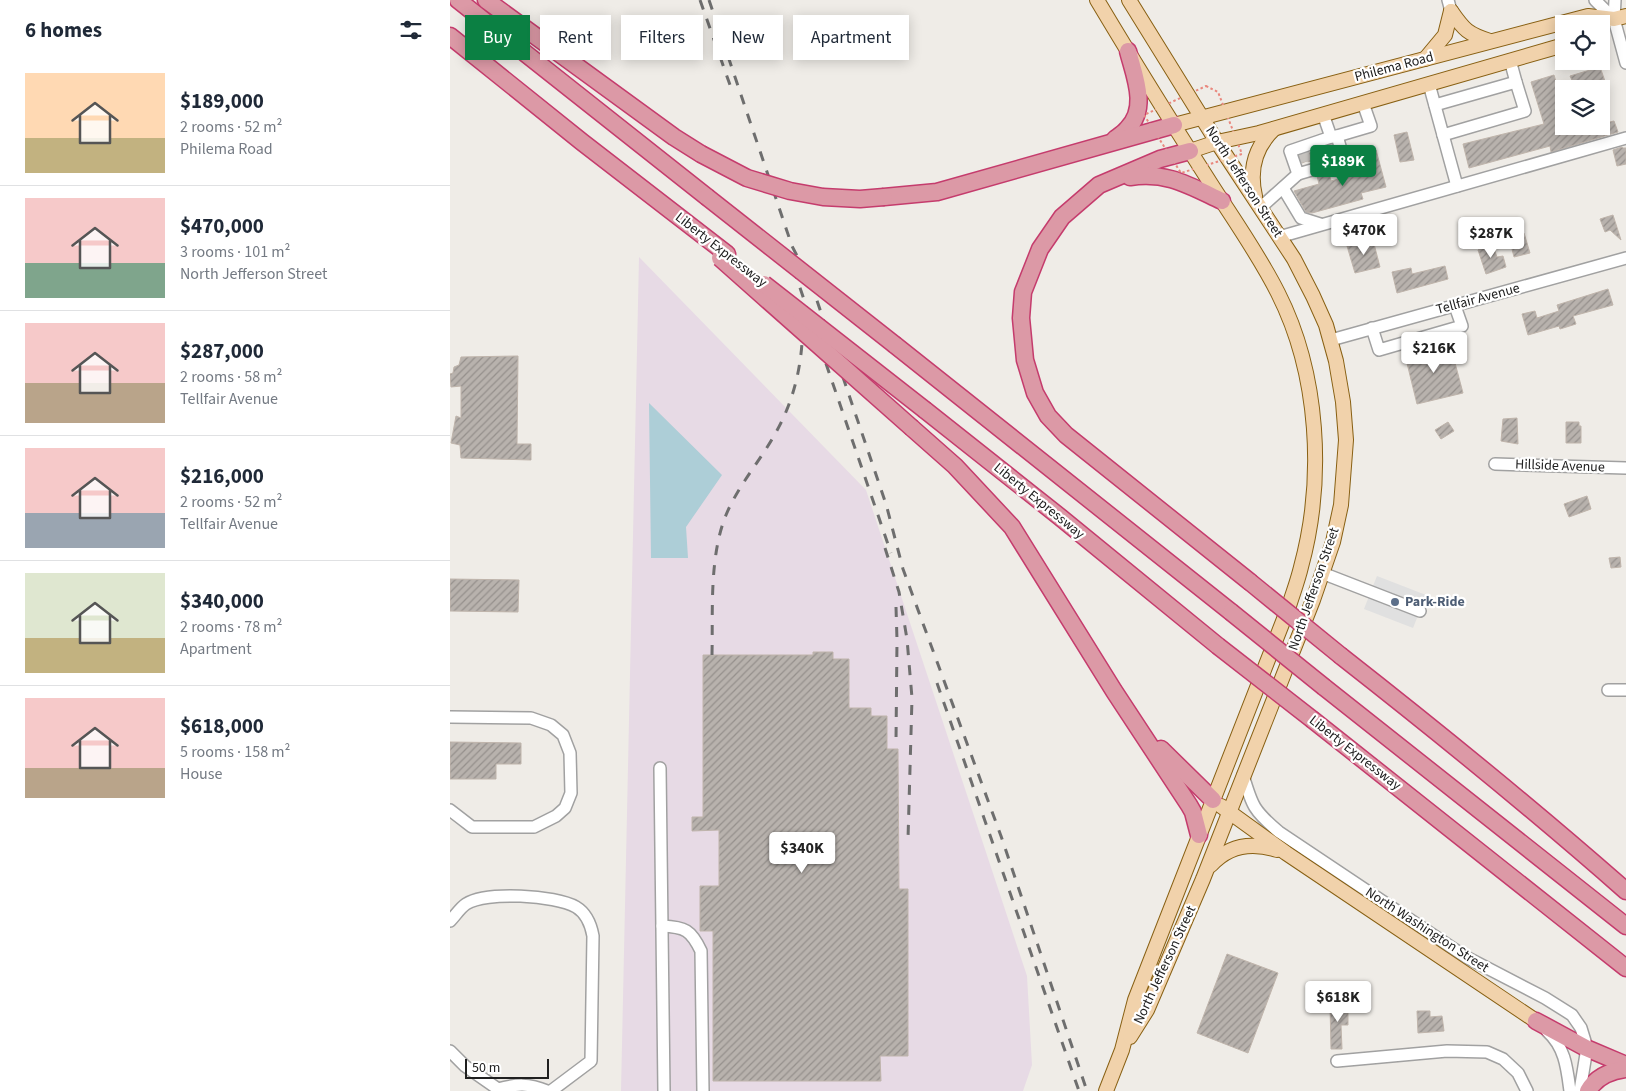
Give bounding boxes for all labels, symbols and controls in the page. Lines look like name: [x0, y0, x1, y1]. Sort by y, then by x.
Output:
text: 6 homes: [25, 15, 102, 45]
chip: Buy: [465, 15, 530, 60]
chip: Rent: [540, 15, 611, 60]
chip: Filters: [621, 15, 703, 60]
chip: New: [713, 15, 783, 60]
chip: Apartment: [793, 15, 909, 60]
map controls: [1555, 15, 1610, 135]
button: locate: [1555, 15, 1610, 70]
icon: filters: [397, 16, 425, 44]
street label: Philema Road: [1352, 47, 1436, 87]
button: layers: [1555, 80, 1610, 135]
text: $189,000: [180, 86, 264, 116]
icon: home: [65, 93, 125, 153]
text: 2 rooms · 52 m²: [180, 116, 282, 138]
street label: North Jefferson Street: [1200, 122, 1288, 242]
text: Philema Road: [180, 138, 273, 160]
pin: $189K: [1308, 144, 1378, 187]
text: $189K: [1321, 150, 1365, 172]
street label: Liberty Expressway: [671, 208, 772, 293]
text: $470,000: [180, 211, 264, 241]
pin: $470K: [1329, 214, 1399, 256]
pin: $287K: [1456, 216, 1526, 259]
icon: home: [65, 218, 125, 278]
text: $470K: [1342, 219, 1386, 241]
text: $287K: [1469, 222, 1513, 244]
text: 3 rooms · 101 m²: [180, 241, 290, 263]
text: North Jefferson Street: [180, 263, 327, 285]
street label: Tellfair Avenue: [1434, 278, 1522, 320]
pin: $216K: [1399, 332, 1469, 374]
text: $287,000: [180, 336, 264, 366]
text: $216K: [1412, 337, 1456, 359]
icon: home: [65, 343, 125, 403]
text: 2 rooms · 58 m²: [180, 366, 282, 388]
text: Tellfair Avenue: [180, 388, 278, 410]
street label: Hillside Avenue: [1515, 454, 1605, 478]
street label: Liberty Expressway: [989, 458, 1089, 544]
text: $216,000: [180, 461, 264, 491]
icon: home: [65, 468, 125, 528]
text: 2 rooms · 52 m²: [180, 491, 282, 513]
text: Tellfair Avenue: [180, 513, 278, 535]
street label: North Jefferson Street: [1284, 525, 1345, 653]
text: $340,000: [180, 586, 264, 616]
place label: Park-Ride: [1405, 592, 1465, 612]
icon: home: [65, 593, 125, 653]
marker: Park-Ride: [1389, 596, 1401, 608]
text: 2 rooms · 78 m²: [180, 616, 282, 638]
text: Apartment: [180, 638, 252, 660]
text: $618,000: [180, 711, 264, 741]
street label: Liberty Expressway: [1305, 711, 1406, 796]
icon: home: [65, 718, 125, 778]
text: 5 rooms · 158 m²: [180, 741, 290, 763]
text: House: [180, 763, 222, 785]
pin: $340K: [767, 832, 837, 874]
text: $340K: [780, 837, 824, 859]
street label: North Washington Street: [1361, 882, 1493, 978]
street label: North Jefferson Street: [1129, 902, 1201, 1028]
pin: $618K: [1303, 980, 1373, 1023]
text: $618K: [1316, 986, 1360, 1008]
scale bar: [465, 1056, 549, 1079]
text: 50 m: [472, 1058, 500, 1078]

